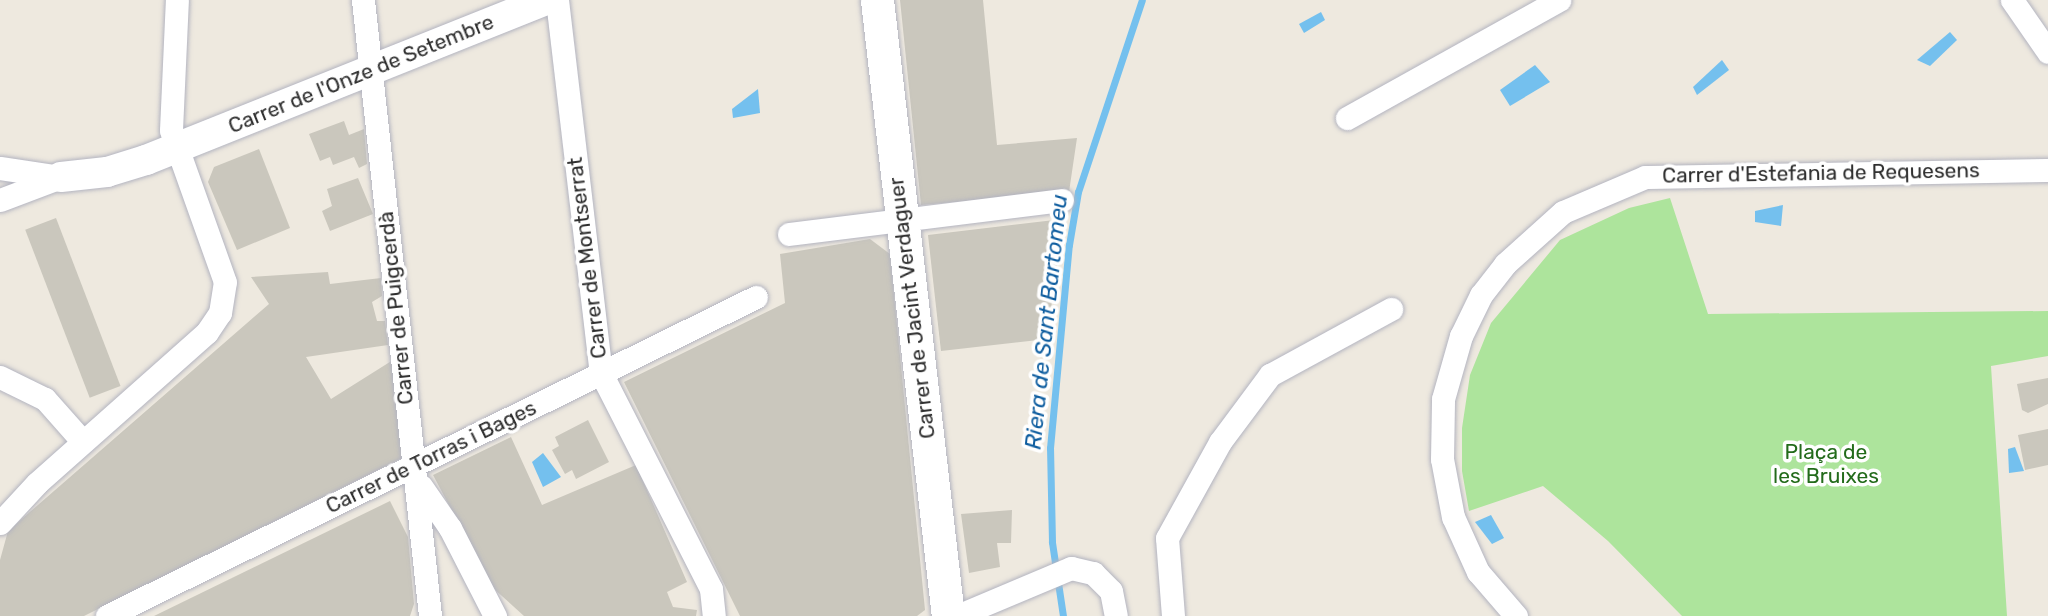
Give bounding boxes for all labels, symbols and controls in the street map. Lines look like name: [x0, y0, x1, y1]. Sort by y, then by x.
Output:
street label: Carrer de l'Onze de Setembre: [224, 9, 498, 139]
street label: Carrer de Montserrat: [562, 156, 612, 360]
street label: Carrer d'Estefania de Requesens: [1662, 158, 1980, 188]
street label: Carrer de Jacint Verdaguer: [883, 175, 941, 441]
water label: Riera de Sant Bartomeu: [1019, 193, 1073, 451]
street label: Carrer de Puigcerdà: [373, 210, 419, 406]
street label: Carrer de Torras i Bages: [321, 395, 541, 519]
park label: Plaça de les Bruixes: [1773, 439, 1879, 489]

